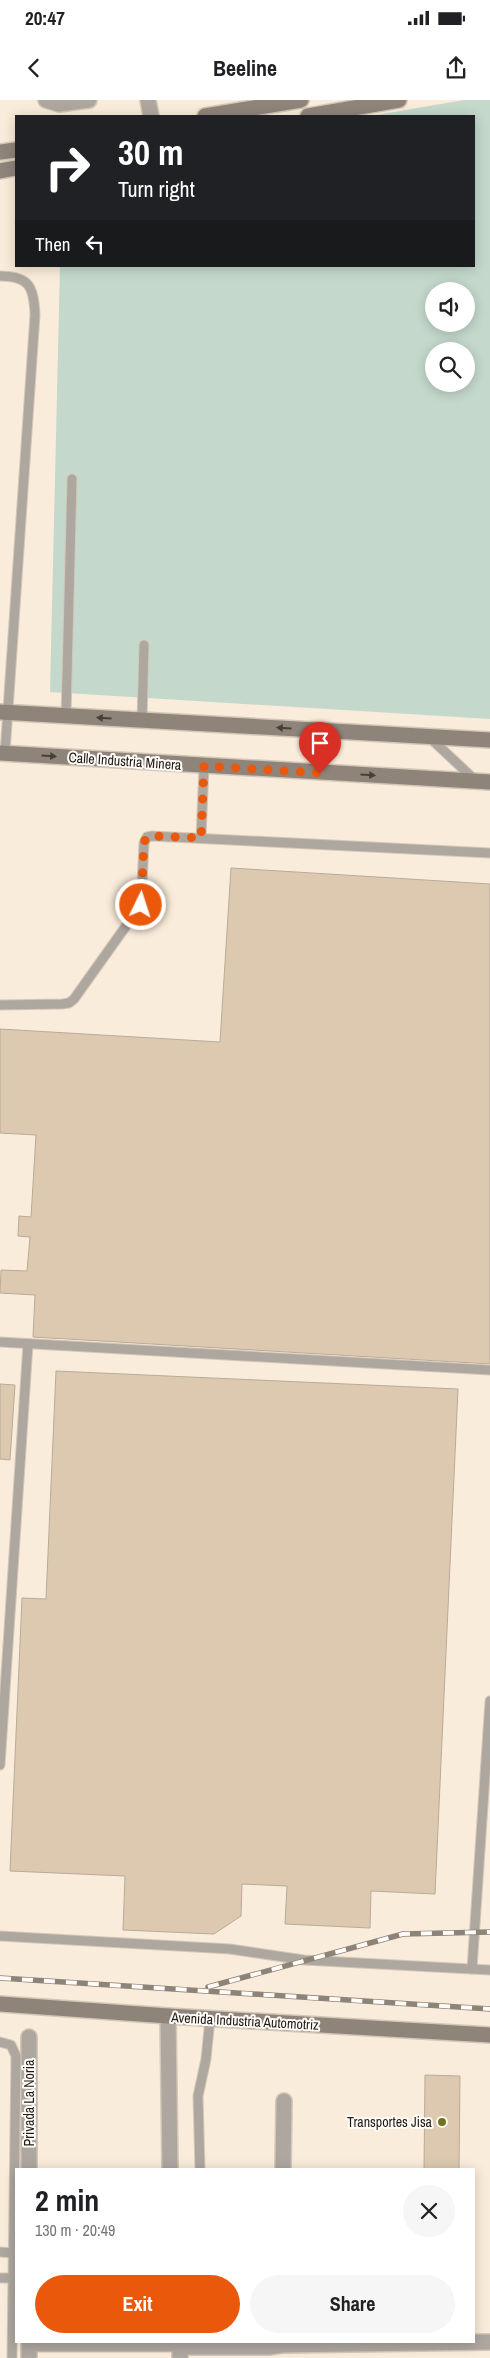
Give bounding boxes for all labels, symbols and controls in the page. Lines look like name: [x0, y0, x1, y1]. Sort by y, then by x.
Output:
text: 20:47: [25, 5, 65, 31]
text: Beeline: [213, 53, 277, 83]
icon: back: [20, 54, 48, 82]
icon: share: [442, 54, 470, 82]
text: 30 m: [118, 129, 183, 176]
icon: right: [35, 135, 100, 200]
text: Turn right: [118, 174, 195, 204]
icon: left: [81, 230, 109, 258]
text: Then: [35, 231, 71, 257]
map controls: [425, 282, 475, 392]
button: sound: [425, 282, 475, 332]
button: search: [425, 342, 475, 392]
one-way arrow: [96, 713, 112, 721]
pin: [299, 722, 341, 773]
one-way arrow: [276, 724, 292, 732]
icon: arrive: [306, 729, 334, 757]
street label: Calle Industria Minera: [68, 748, 183, 774]
one-way arrow: [41, 753, 57, 761]
one-way arrow: [360, 772, 376, 780]
position arrow: [114, 878, 166, 930]
street label: Avenida Industria Automotriz: [170, 2008, 320, 2034]
street label: Privada La Noria: [20, 2059, 38, 2146]
place label: Transportes Jisa: [347, 2113, 433, 2131]
marker: Transportes Jisa: [436, 2116, 448, 2128]
text: 2 min: [35, 2180, 99, 2220]
button: close: [403, 2185, 455, 2237]
text: 130 m · 20:49: [35, 2219, 115, 2241]
button: Exit: [35, 2275, 240, 2333]
button: Share: [250, 2275, 455, 2333]

